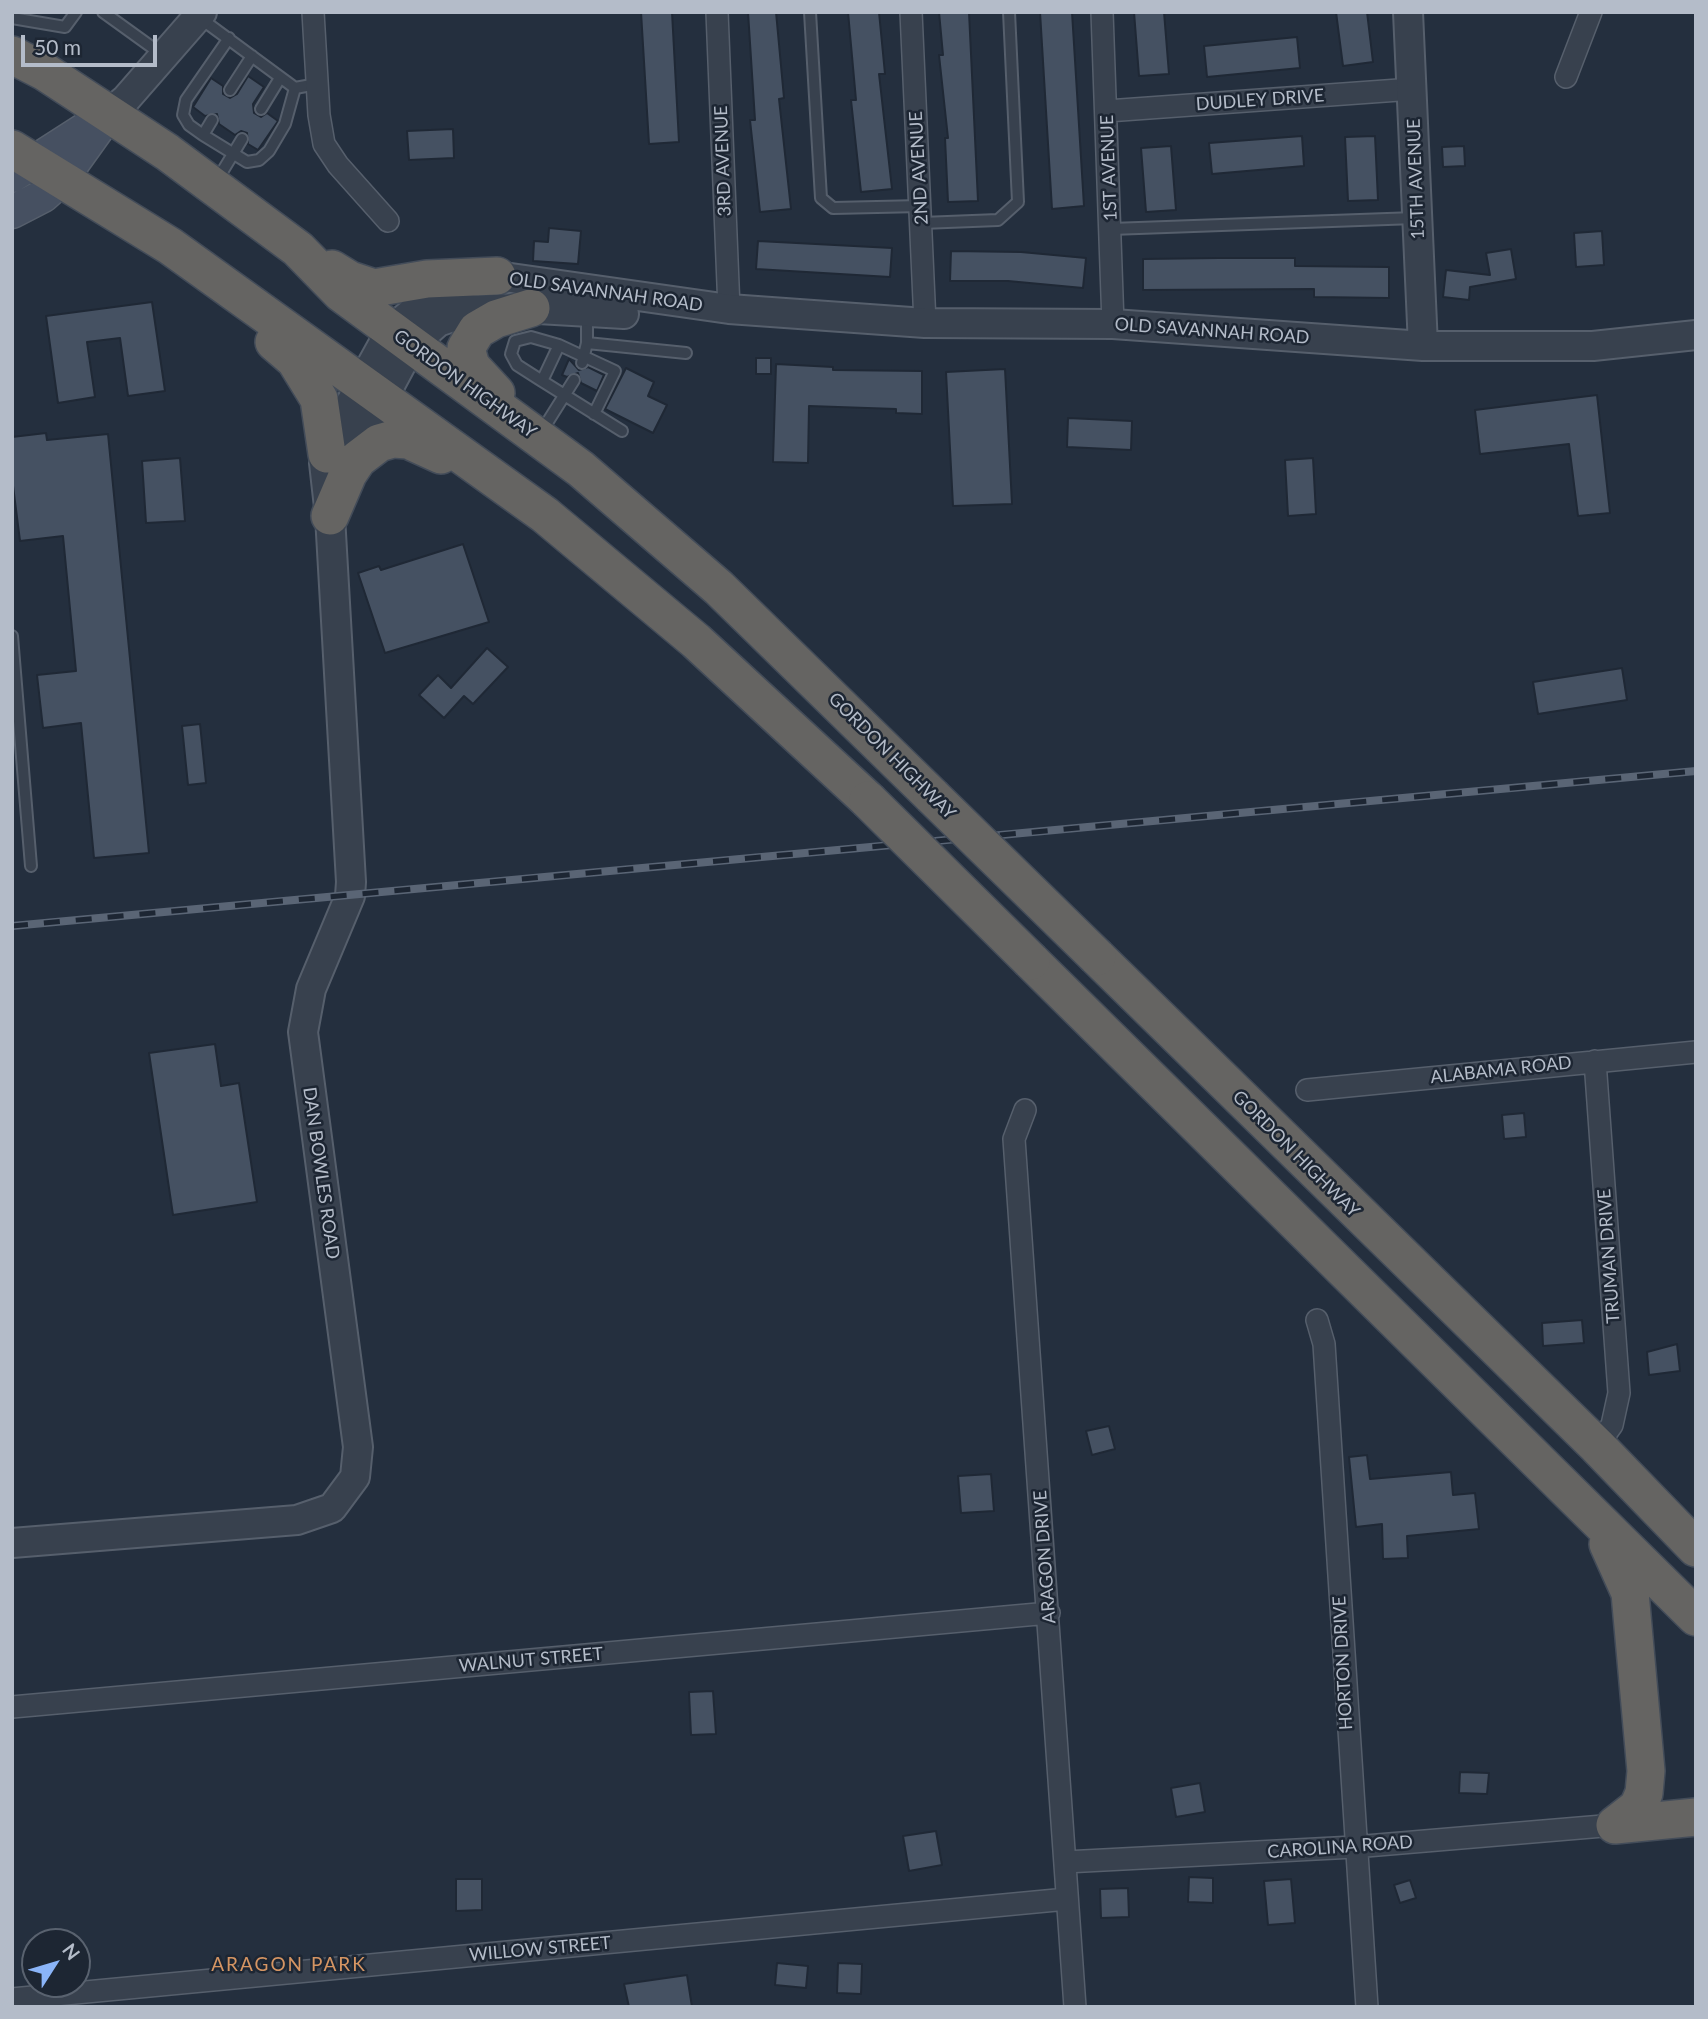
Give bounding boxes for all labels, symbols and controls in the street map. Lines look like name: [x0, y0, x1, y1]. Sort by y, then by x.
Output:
scale bar: [24, 21, 161, 65]
text: 50 m: [34, 34, 81, 59]
street label: DUDLEY DRIVE: [1195, 85, 1325, 115]
street label: 3RD AVENUE: [710, 105, 736, 217]
street label: 2ND AVENUE: [905, 111, 933, 225]
street label: 1ST AVENUE: [1096, 114, 1122, 222]
street label: 15TH AVENUE: [1403, 118, 1429, 240]
street label: OLD SAVANNAH ROAD: [508, 268, 704, 316]
street label: OLD SAVANNAH ROAD: [1114, 313, 1310, 349]
street label: GORDON HIGHWAY: [389, 325, 541, 443]
street label: GORDON HIGHWAY: [824, 688, 960, 824]
street label: ALABAMA ROAD: [1429, 1052, 1573, 1088]
street label: DAN BOWLES ROAD: [298, 1086, 344, 1260]
street label: GORDON HIGHWAY: [1228, 1086, 1364, 1222]
street label: TRUMAN DRIVE: [1594, 1188, 1624, 1324]
street label: ARAGON DRIVE: [1030, 1490, 1060, 1624]
street label: HORTON DRIVE: [1329, 1595, 1357, 1731]
street label: WALNUT STREET: [458, 1643, 604, 1677]
street label: CAROLINA ROAD: [1267, 1831, 1413, 1863]
north arrow: [21, 1928, 91, 1998]
street label: WILLOW STREET: [468, 1932, 612, 1966]
text: N: [58, 1938, 85, 1964]
district label: ARAGON PARK: [213, 1954, 365, 1976]

